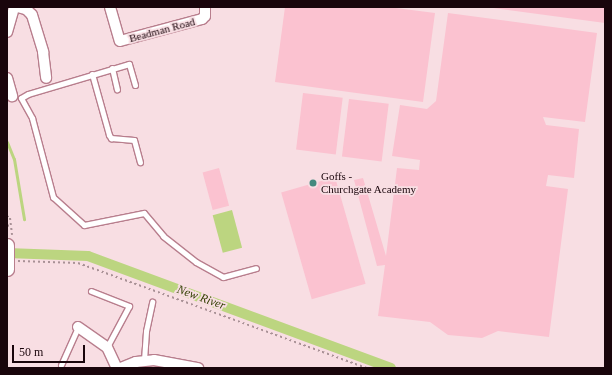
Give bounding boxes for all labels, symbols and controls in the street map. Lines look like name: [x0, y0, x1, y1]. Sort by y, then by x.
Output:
street label: Beadman Road: [128, 15, 196, 45]
place label: Goffs - Churchgate Academy: [321, 170, 417, 196]
marker: Goffs - Churchgate Academy: [308, 178, 318, 188]
water label: New River: [175, 283, 227, 313]
scale bar: [14, 337, 87, 363]
text: 50 m: [19, 345, 43, 359]

